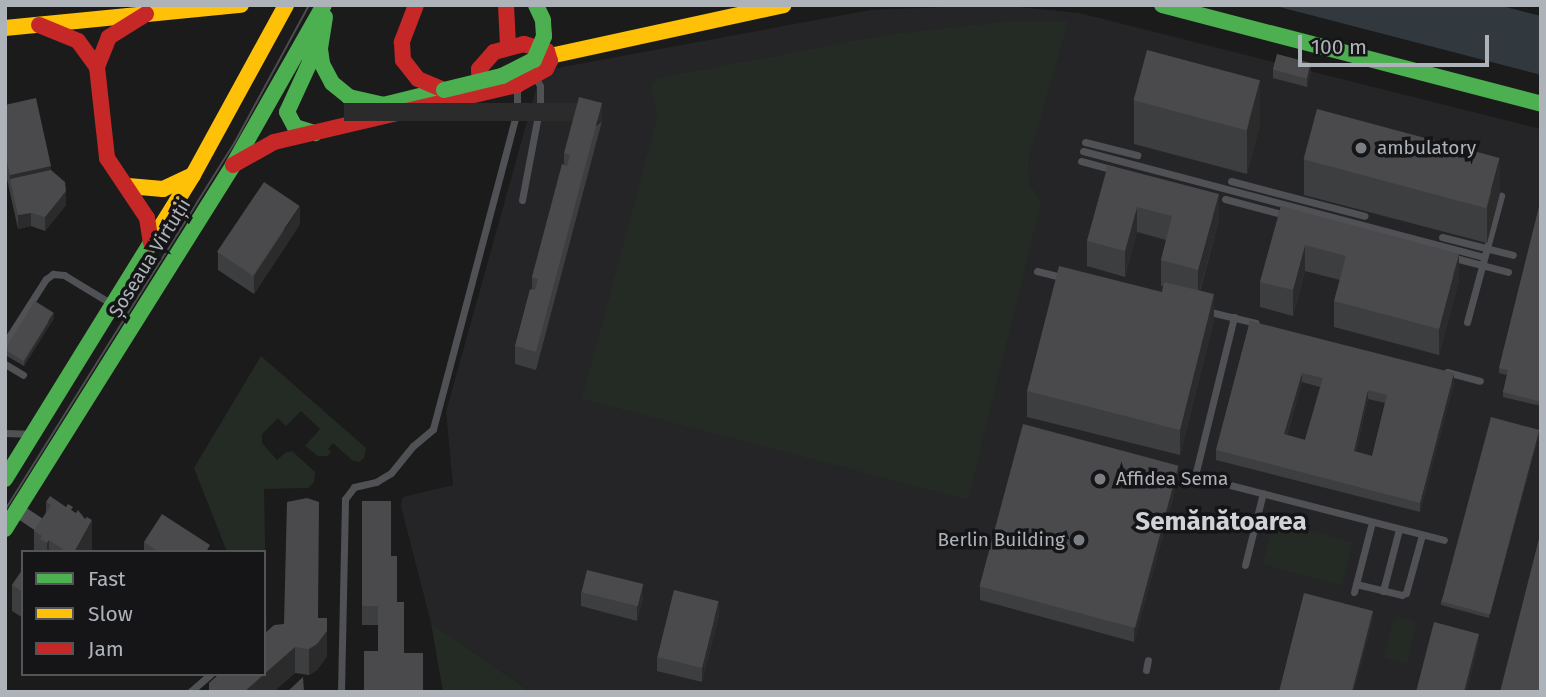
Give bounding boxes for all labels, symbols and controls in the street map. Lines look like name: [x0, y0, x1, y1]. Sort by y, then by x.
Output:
scale bar: [1301, 21, 1492, 65]
text: 100 m: [1311, 34, 1367, 60]
place label: ambulatory: [1377, 137, 1476, 159]
marker: ambulatory: [1351, 138, 1371, 158]
street label: Șoseaua Virtuții: [104, 194, 196, 322]
place label: Affidea Sema: [1116, 468, 1228, 490]
marker: Affidea Sema: [1090, 469, 1110, 489]
district label: Semănătoarea: [1135, 506, 1307, 538]
place label: Berlin Building: [937, 529, 1065, 551]
marker: Berlin Building: [1071, 532, 1087, 548]
legend: [21, 550, 266, 676]
text: Fast: [88, 566, 126, 592]
text: Slow: [88, 601, 133, 627]
text: Jam: [88, 636, 124, 662]

